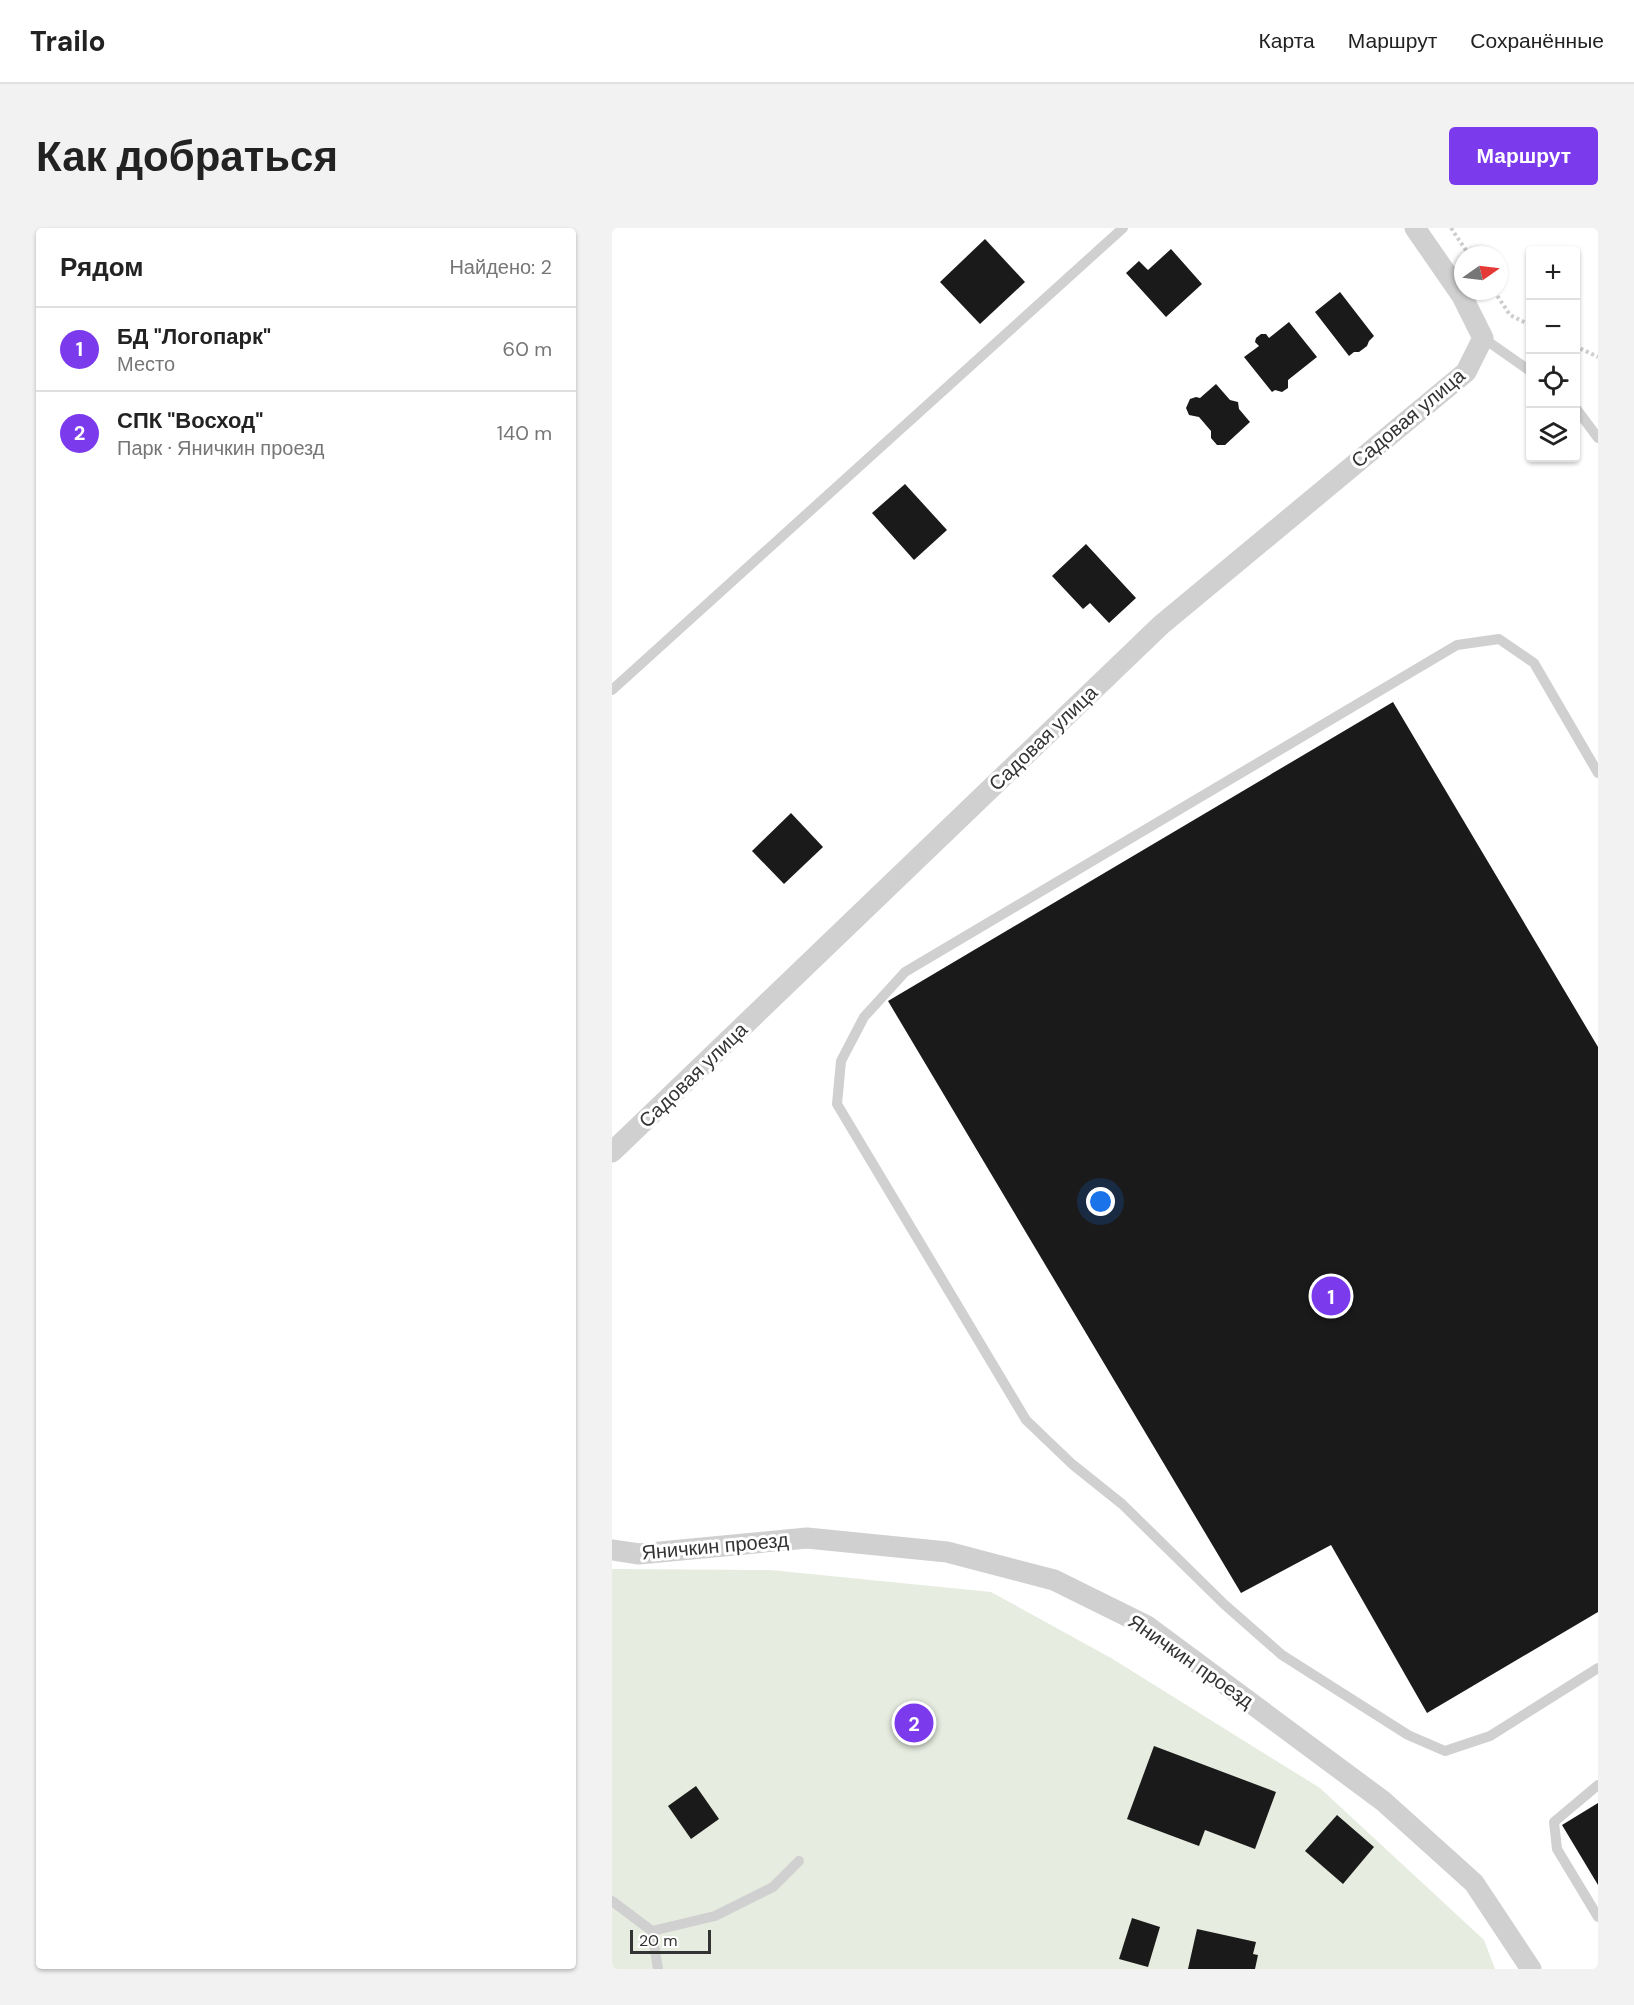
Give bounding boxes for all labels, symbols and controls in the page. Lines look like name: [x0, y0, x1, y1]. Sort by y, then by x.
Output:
text: Trailo: [30, 23, 106, 60]
text: Карта: [1259, 27, 1315, 55]
text: Маршрут: [1348, 27, 1437, 55]
text: Сохранённые: [1470, 27, 1604, 55]
button: Маршрут: [1449, 127, 1598, 185]
text: Как добраться: [36, 129, 338, 184]
north arrow: [1454, 246, 1508, 300]
map controls: [1526, 246, 1580, 462]
button: +: [1526, 246, 1580, 300]
text: Рядом: [60, 250, 143, 284]
text: Найдено: 2: [449, 254, 552, 280]
button: −: [1526, 300, 1580, 354]
text: БД "Логопарк": [117, 322, 271, 351]
text: 1: [76, 336, 83, 362]
text: 60 m: [503, 336, 552, 362]
text: Место: [117, 351, 175, 377]
button: locate: [1526, 354, 1580, 408]
street label: Садовая улица: [1346, 362, 1471, 473]
text: СПК "Восход": [117, 406, 263, 435]
button: layers: [1526, 408, 1580, 462]
text: 2: [74, 420, 85, 446]
text: 140 m: [497, 420, 552, 446]
text: Парк · Яничкин проезд: [117, 435, 325, 461]
street label: Садовая улица: [983, 679, 1103, 796]
street label: Садовая улица: [633, 1016, 753, 1133]
your location: [1086, 1187, 1115, 1216]
pin: 1: [1312, 1274, 1350, 1318]
street label: Яничкин проезд: [640, 1527, 790, 1565]
street label: Яничкин проезд: [1123, 1608, 1259, 1714]
pin: 2: [894, 1700, 934, 1746]
scale bar: [630, 1927, 711, 1954]
text: 20 m: [639, 1930, 678, 1951]

